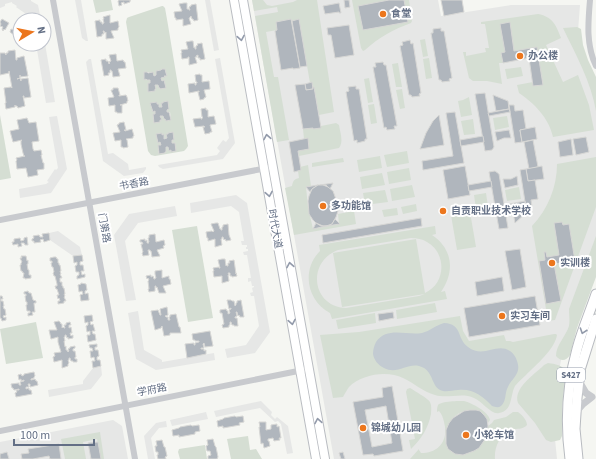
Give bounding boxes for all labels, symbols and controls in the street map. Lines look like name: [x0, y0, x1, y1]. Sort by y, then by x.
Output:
place label: 食堂: [391, 7, 411, 21]
marker: 食堂: [378, 9, 388, 19]
north arrow: [12, 12, 52, 52]
text: N: [33, 25, 49, 35]
one-way arrow: [236, 35, 245, 41]
place label: 办公楼: [528, 49, 558, 63]
marker: 办公楼: [515, 51, 525, 61]
one-way arrow: [264, 134, 272, 140]
street label: 书香路: [118, 174, 150, 194]
one-way arrow: [264, 191, 273, 197]
place label: 多功能馆: [331, 199, 371, 213]
marker: 多功能馆: [318, 201, 328, 211]
place label: 自贡职业技术学校: [451, 204, 531, 218]
marker: 自贡职业技术学校: [438, 206, 448, 216]
street label: 时代大道: [265, 208, 285, 250]
street label: 门第路: [95, 212, 113, 244]
place label: 实训楼: [560, 256, 590, 270]
marker: 实训楼: [547, 258, 557, 268]
one-way arrow: [287, 262, 295, 268]
place label: 实习车间: [510, 309, 550, 323]
marker: 实习车间: [497, 311, 507, 321]
one-way arrow: [287, 319, 295, 325]
one-way arrow: [580, 327, 588, 334]
road number: S427: [557, 368, 585, 382]
street label: 学府路: [136, 380, 168, 400]
one-way arrow: [314, 417, 323, 424]
scale bar: [14, 421, 94, 447]
place label: 锦城幼儿园: [371, 421, 421, 435]
marker: 锦城幼儿园: [358, 423, 368, 433]
text: 100 m: [20, 427, 50, 444]
place label: 小轮车馆: [474, 428, 514, 442]
marker: 小轮车馆: [461, 430, 471, 440]

